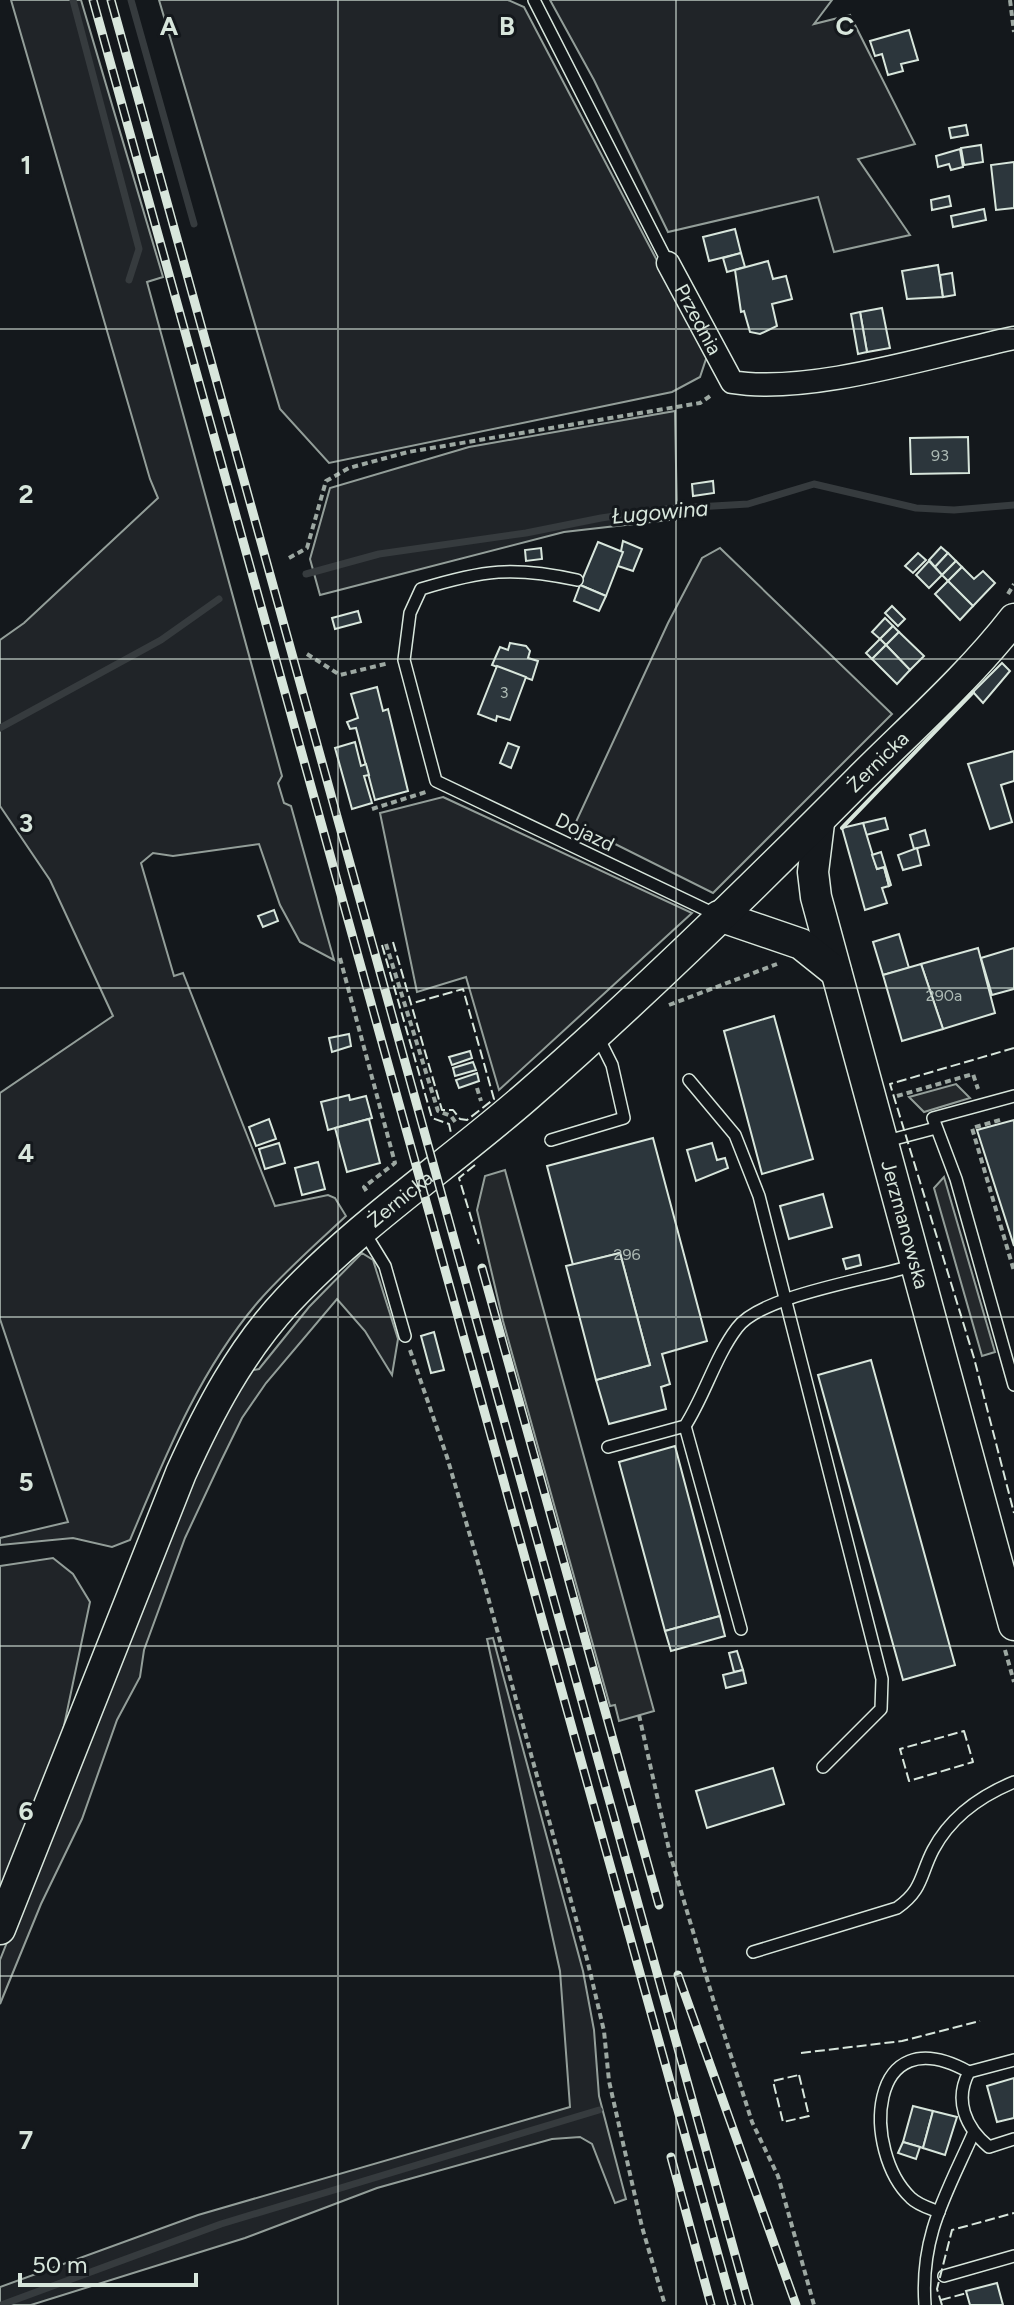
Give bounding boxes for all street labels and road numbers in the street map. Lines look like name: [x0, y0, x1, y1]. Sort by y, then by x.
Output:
street label: Przednia: [670, 280, 727, 359]
street label: Żernicka: [842, 726, 914, 797]
street label: Dojazd: [552, 808, 618, 856]
street label: Jerzmanowska: [876, 1158, 934, 1292]
street label: Żernicka: [363, 1166, 438, 1232]

